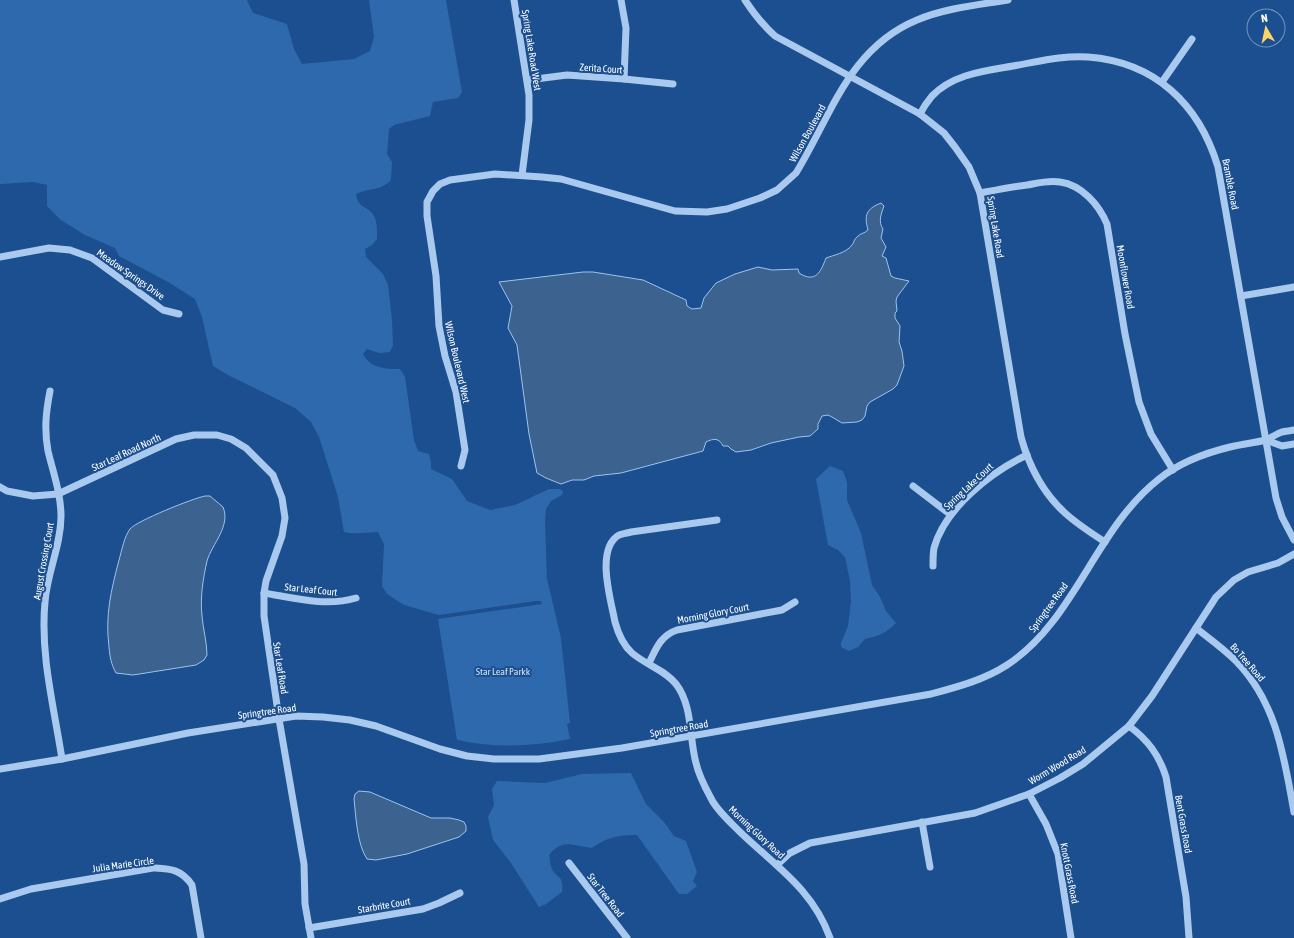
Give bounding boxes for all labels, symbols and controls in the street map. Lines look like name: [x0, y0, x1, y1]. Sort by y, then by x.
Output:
north arrow: [1246, 8, 1286, 48]
street label: Spring Lake Road West: [520, 9, 543, 91]
text: N: [1260, 12, 1269, 25]
street label: Zerita Court: [579, 62, 623, 75]
street label: Wilson Boulevard: [787, 102, 828, 164]
street label: Bramble Road: [1220, 158, 1241, 211]
street label: Spring Lake Road: [985, 195, 1006, 259]
street label: Moonflower Road: [1114, 244, 1137, 310]
street label: Meadow Springs Drive: [95, 247, 167, 302]
street label: Wilson Boulevard West: [443, 320, 472, 404]
street label: Star Leaf Road North: [90, 432, 163, 473]
street label: Spring Lake Court: [942, 461, 995, 512]
street label: August Crossing Court: [31, 521, 56, 601]
street label: Springtree Road: [1027, 580, 1070, 634]
street label: Star Leaf Court: [284, 581, 338, 598]
street label: Morning Glory Court: [676, 601, 750, 626]
street label: Star Leaf Road: [271, 641, 290, 695]
street label: Bo Tree Road: [1228, 641, 1267, 684]
park label: Star Leaf Parkk: [476, 666, 531, 677]
street label: Springtree Road: [237, 702, 297, 721]
street label: Springtree Road: [649, 718, 709, 739]
street label: Worm Wood Road: [1027, 744, 1088, 787]
street label: Bent Grass Road: [1173, 794, 1194, 854]
street label: Morning Glory Road: [727, 804, 787, 861]
street label: Knott Grass Road: [1058, 842, 1081, 905]
street label: Julia Marie Circle: [92, 855, 155, 874]
street label: Star Tree Road: [585, 871, 626, 919]
street label: Starbrite Court: [357, 895, 411, 916]

